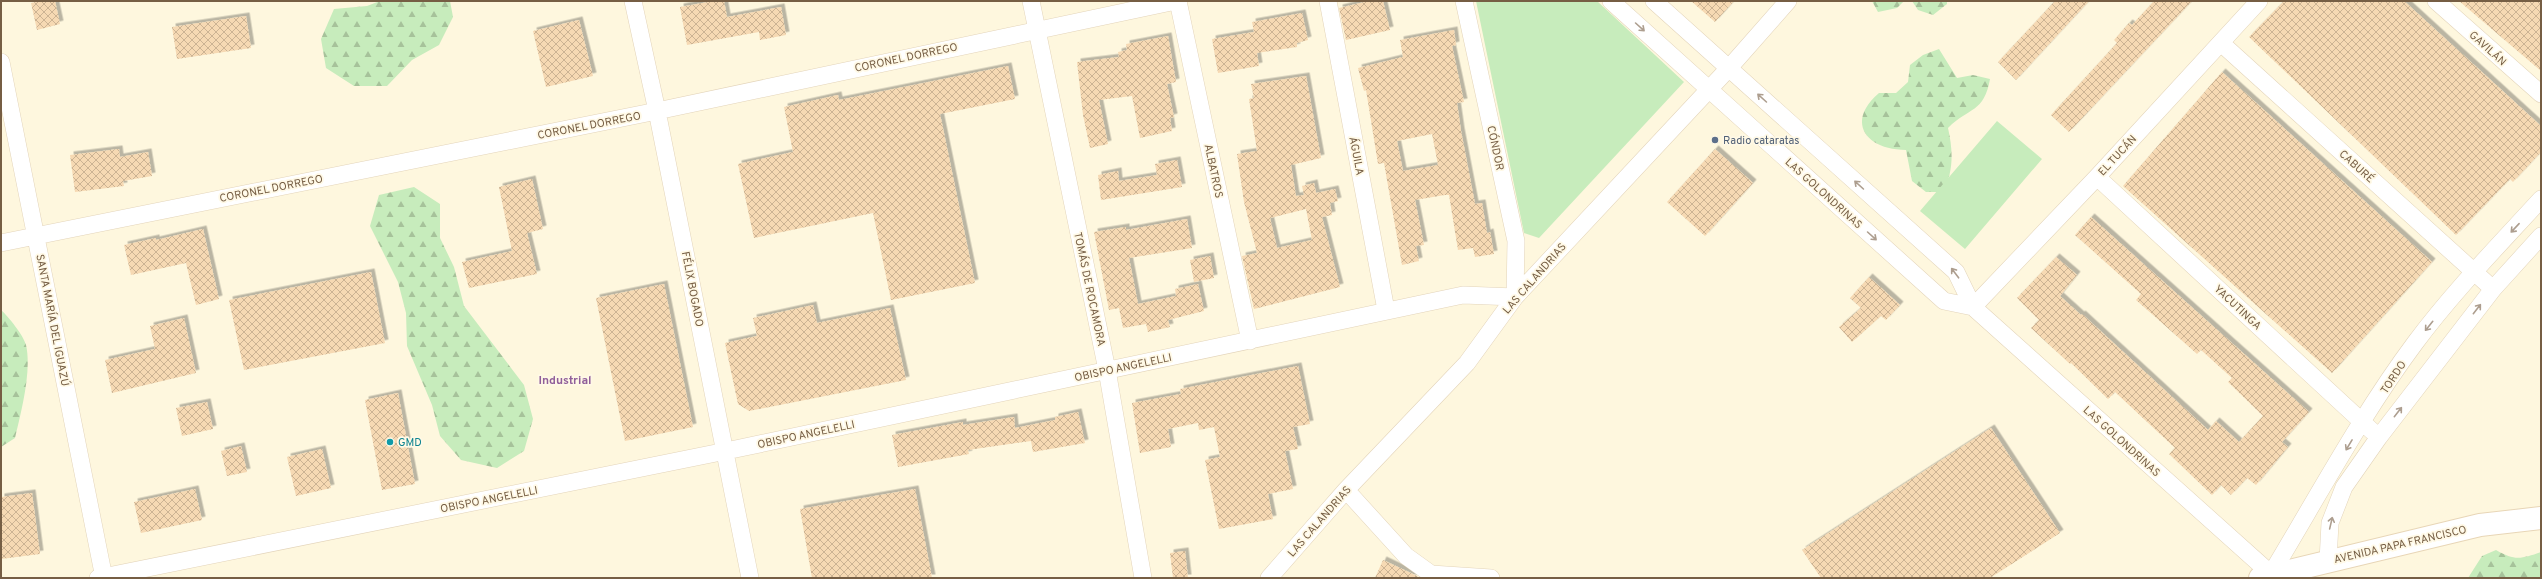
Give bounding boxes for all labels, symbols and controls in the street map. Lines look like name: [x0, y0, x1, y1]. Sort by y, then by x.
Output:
one-way arrow: [1635, 22, 1645, 32]
street label: GAVILÁN: [2466, 28, 2510, 69]
street label: CORONEL DORREGO: [853, 40, 959, 76]
one-way arrow: [1758, 94, 1768, 103]
street label: CORONEL DORREGO: [536, 109, 642, 143]
street label: CÓNDOR: [1483, 124, 1508, 172]
street label: EL TUCÁN: [2095, 132, 2140, 179]
place label: Radio cataratas: [1723, 134, 1800, 148]
marker: Radio cataratas: [1710, 135, 1720, 145]
street label: ÁGUILA: [1345, 136, 1368, 177]
street label: ALBATROS: [1200, 143, 1226, 199]
street label: CABURÉ: [2336, 146, 2378, 186]
street label: LAS GOLONDRINAS: [1782, 155, 1865, 232]
street label: CORONEL DORREGO: [218, 172, 324, 206]
one-way arrow: [1854, 180, 1864, 190]
one-way arrow: [2510, 222, 2519, 233]
street label: TOMÁS DE ROCAMORA: [1070, 231, 1109, 348]
one-way arrow: [1867, 231, 1877, 241]
street label: LAS CALANDRIAS: [1500, 240, 1569, 317]
street label: FÉLIX BOGADO: [678, 250, 707, 328]
street label: SANTA MARÍA DEL IGUAZÚ: [32, 253, 73, 387]
one-way arrow: [1950, 267, 1959, 278]
street label: YACUTINGA: [2211, 282, 2264, 333]
one-way arrow: [2473, 304, 2481, 315]
one-way arrow: [2425, 320, 2434, 331]
street label: OBISPO ANGELELLI: [1073, 351, 1173, 385]
street label: TORDO: [2378, 358, 2410, 397]
district label: Industrial: [538, 373, 592, 389]
street label: LAS GOLONDRINAS: [2080, 403, 2163, 480]
one-way arrow: [2394, 407, 2402, 418]
street label: OBISPO ANGELELLI: [756, 418, 856, 452]
place label: GMD: [398, 436, 422, 450]
marker: GMD: [385, 437, 395, 447]
one-way arrow: [2345, 439, 2353, 451]
street label: LAS CALANDRIAS: [1285, 483, 1354, 560]
street label: OBISPO ANGELELLI: [439, 484, 539, 516]
one-way arrow: [2328, 516, 2336, 529]
street label: AVENIDA PAPA FRANCISCO: [2332, 523, 2468, 567]

